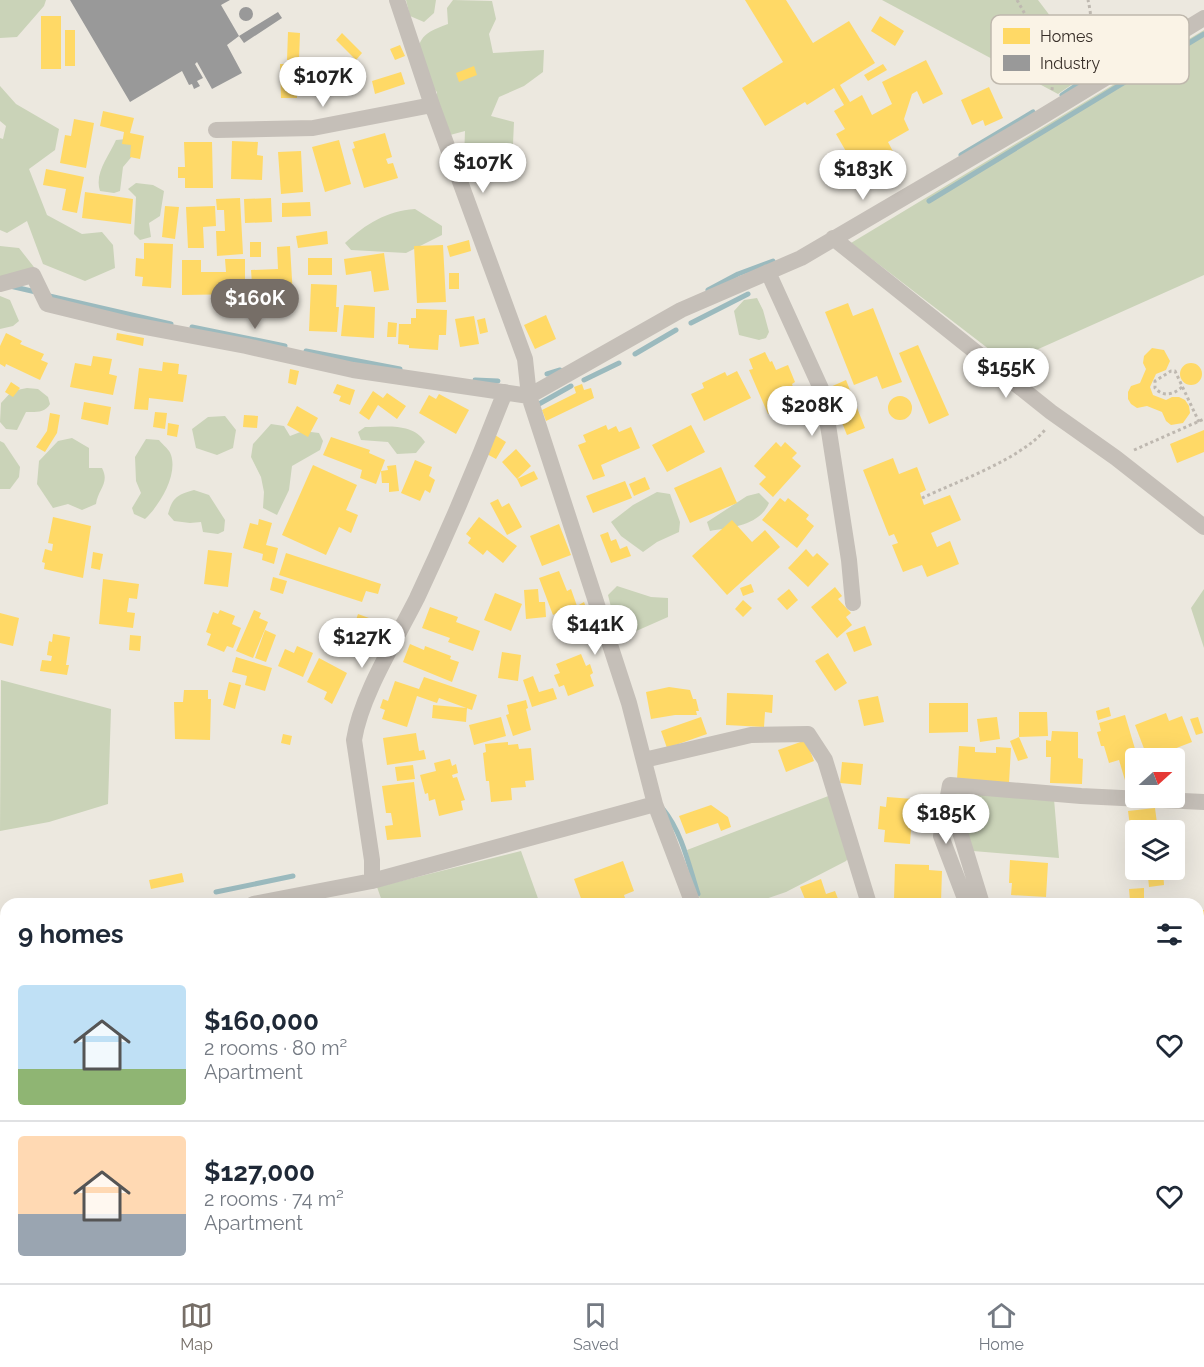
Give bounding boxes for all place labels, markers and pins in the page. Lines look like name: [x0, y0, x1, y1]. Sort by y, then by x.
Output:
pin: $107K: [281, 57, 365, 108]
pin: $107K: [441, 143, 525, 194]
pin: $183K: [821, 150, 905, 201]
pin: $160K: [213, 279, 297, 330]
pin: $155K: [964, 348, 1048, 399]
pin: $208K: [770, 386, 854, 437]
pin: $141K: [553, 605, 637, 656]
pin: $127K: [320, 618, 404, 669]
pin: $185K: [904, 794, 988, 845]

